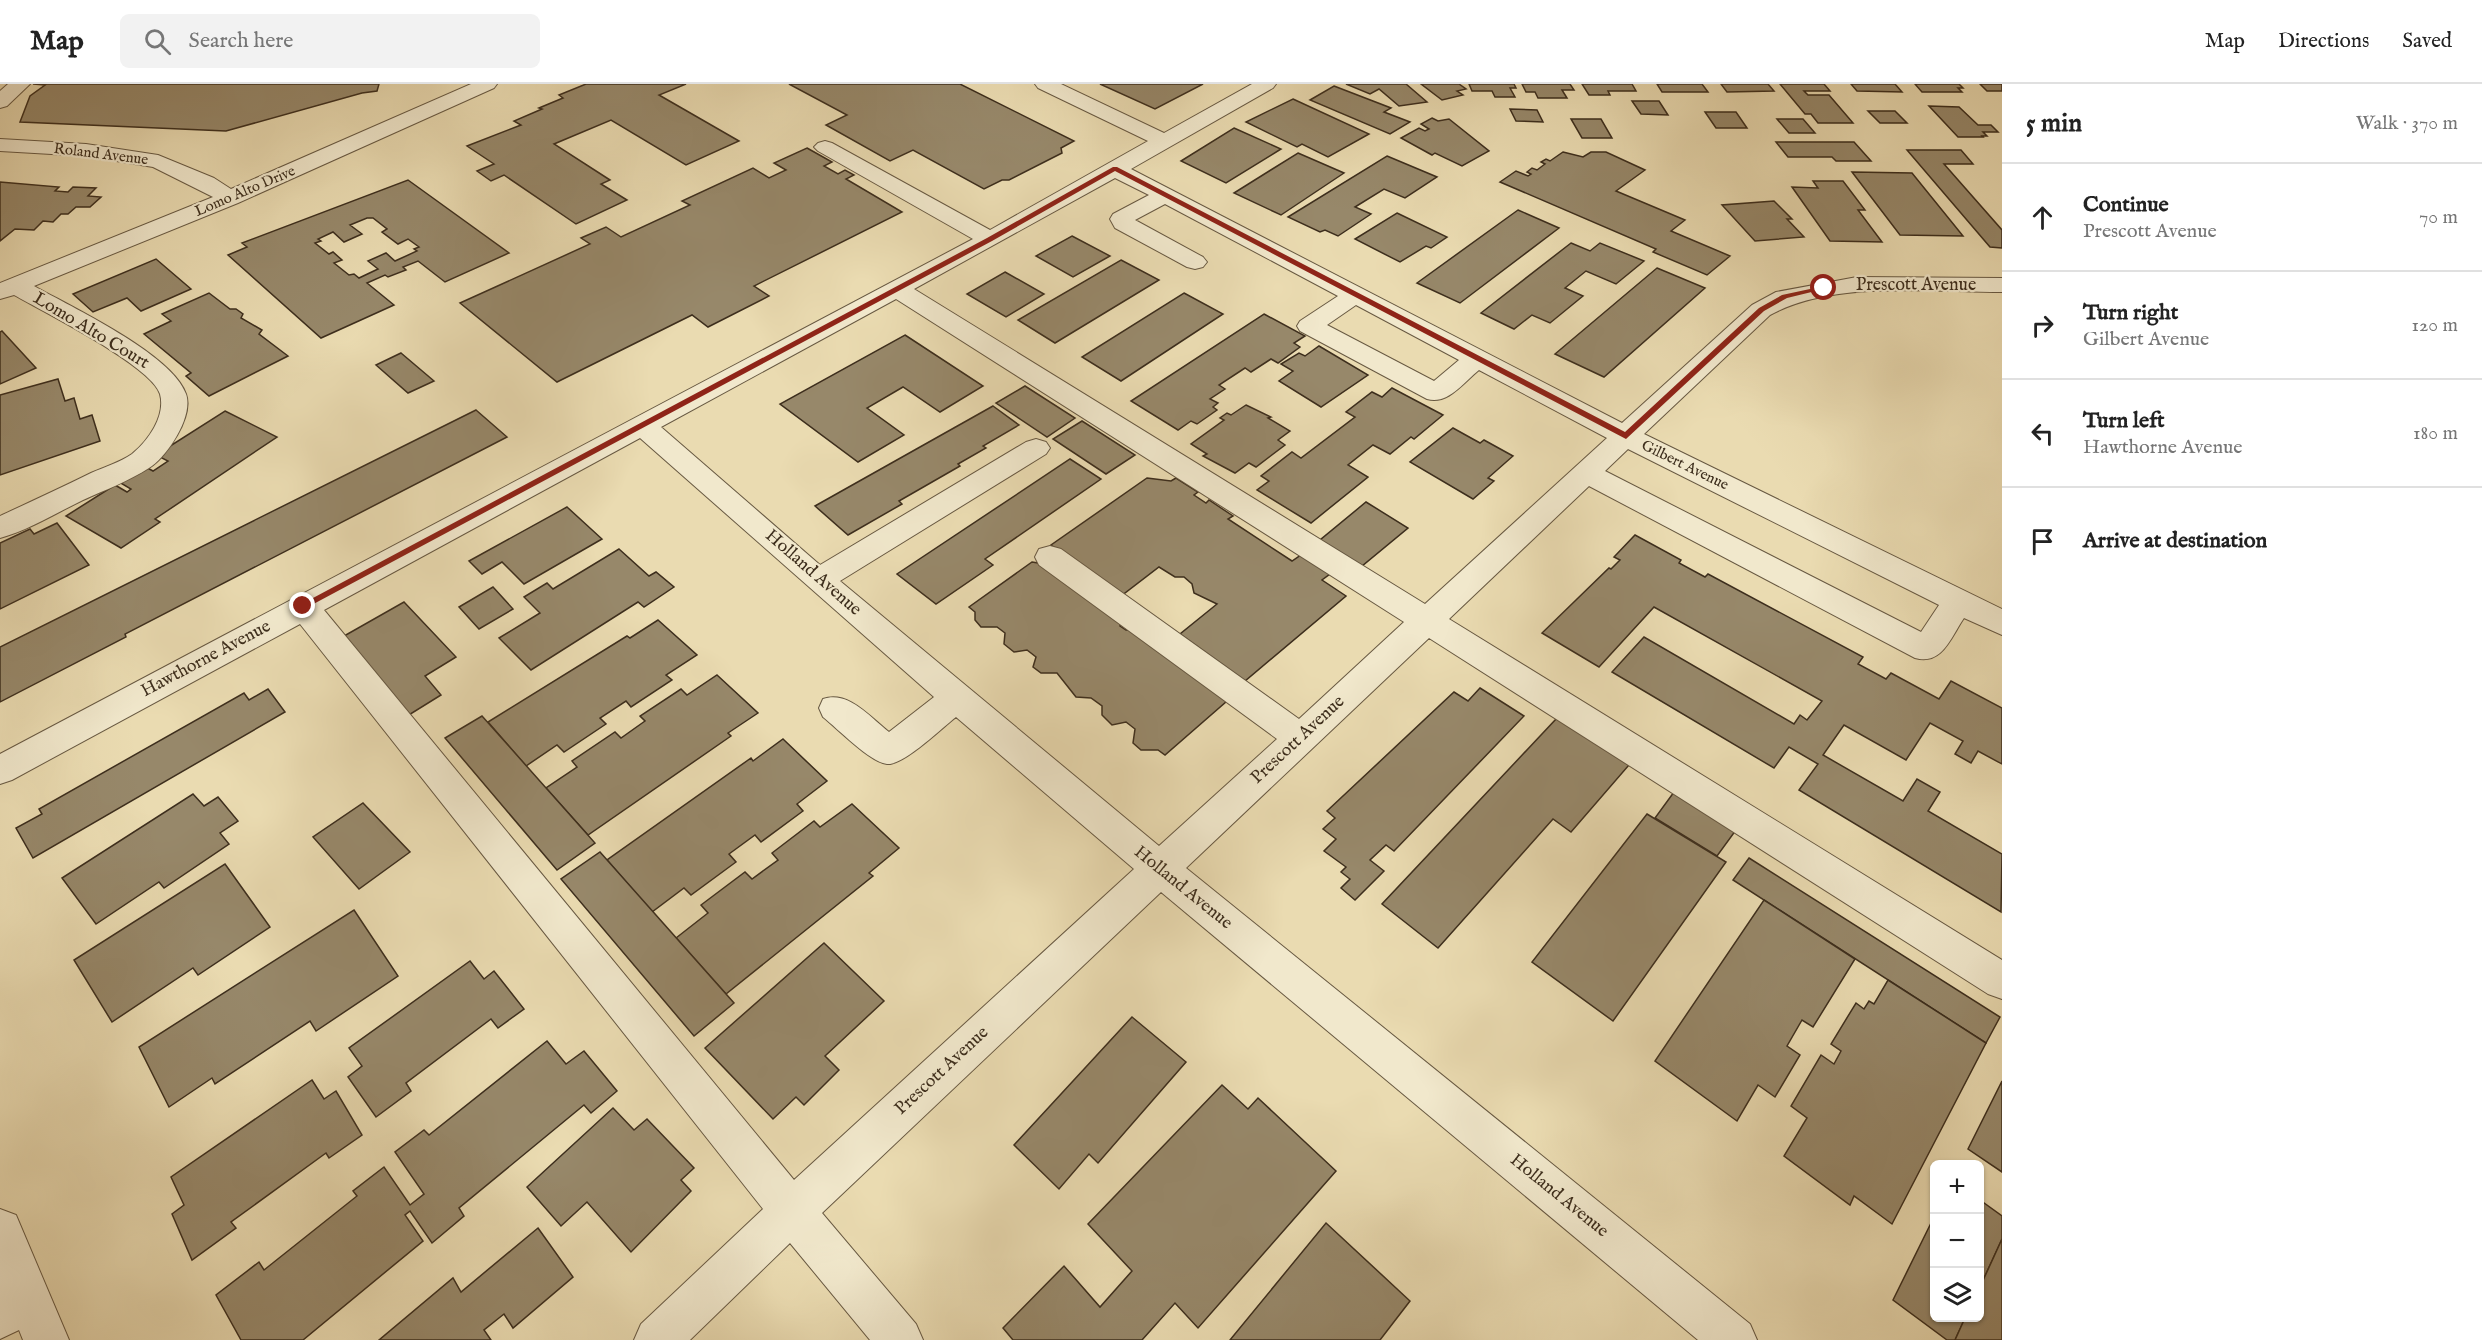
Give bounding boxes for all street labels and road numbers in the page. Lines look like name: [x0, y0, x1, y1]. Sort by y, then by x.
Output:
street label: Roland Avenue: [53, 139, 149, 169]
street label: Lomo Alto Drive: [192, 161, 298, 221]
street label: Prescott Avenue: [1856, 274, 1976, 297]
street label: Lomo Alto Court: [29, 287, 153, 375]
street label: Gilbert Avenue: [1638, 436, 1732, 494]
street label: Holland Avenue: [760, 525, 866, 621]
street label: Hawthorne Avenue: [137, 615, 275, 703]
street label: Prescott Avenue: [1246, 691, 1350, 789]
street label: Holland Avenue: [1129, 841, 1237, 935]
street label: Prescott Avenue: [890, 1022, 994, 1120]
street label: Holland Avenue: [1505, 1149, 1613, 1243]

